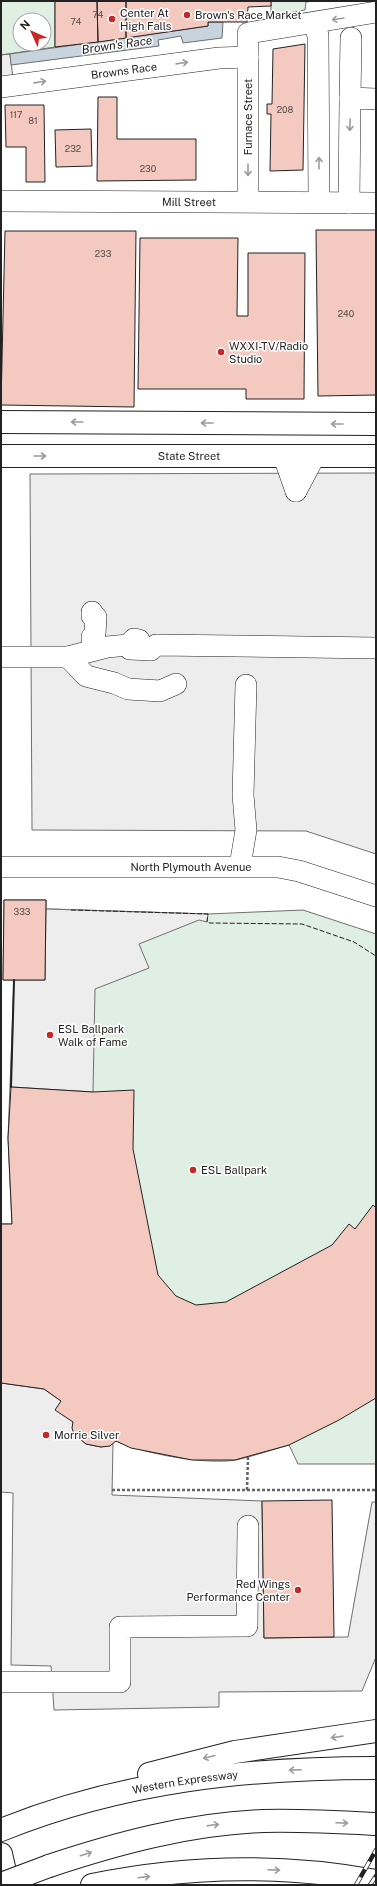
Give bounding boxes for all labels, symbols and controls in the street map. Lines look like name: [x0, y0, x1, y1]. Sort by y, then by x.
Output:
place label: Center At High Falls: [120, 7, 172, 32]
house number: 74: [93, 9, 104, 20]
place label: Brown's Race Market: [195, 9, 302, 21]
marker: Brown's Race Market: [182, 10, 192, 20]
north arrow: [12, 12, 52, 52]
marker: Center At High Falls: [107, 14, 117, 24]
one-way arrow: [331, 15, 344, 23]
house number: 74: [71, 16, 82, 27]
text: N: [18, 18, 32, 32]
water label: Brown's Race: [81, 33, 154, 57]
one-way arrow: [175, 59, 188, 67]
street label: Browns Race: [90, 60, 158, 81]
one-way arrow: [33, 78, 46, 86]
street label: Furnace Street: [242, 79, 254, 155]
house number: 208: [277, 104, 293, 115]
house number: 117: [10, 109, 22, 120]
house number: 81: [28, 115, 38, 126]
one-way arrow: [346, 118, 353, 131]
house number: 232: [65, 143, 81, 154]
one-way arrow: [315, 157, 323, 170]
house number: 230: [140, 163, 157, 174]
one-way arrow: [244, 163, 252, 176]
street label: Mill Street: [162, 196, 216, 208]
house number: 233: [95, 248, 112, 259]
house number: 240: [338, 308, 355, 319]
place label: WXXI-TV/Radio Studio: [229, 340, 308, 365]
marker: WXXI-TV/Radio Studio: [216, 347, 226, 357]
one-way arrow: [71, 418, 84, 426]
one-way arrow: [201, 419, 214, 427]
one-way arrow: [331, 420, 344, 428]
street label: State Street: [158, 450, 220, 462]
one-way arrow: [33, 453, 46, 460]
street label: North Plymouth Avenue: [130, 861, 252, 873]
house number: 333: [14, 906, 31, 917]
place label: ESL Ballpark Walk of Fame: [58, 1023, 127, 1048]
marker: ESL Ballpark Walk of Fame: [45, 1030, 55, 1040]
place label: ESL Ballpark: [201, 1164, 267, 1176]
marker: ESL Ballpark: [188, 1165, 198, 1175]
place label: Morrie Silver: [54, 1429, 119, 1441]
marker: Morrie Silver: [41, 1430, 51, 1440]
place label: Red Wings Performance Center: [186, 1578, 290, 1603]
marker: Red Wings Performance Center: [293, 1585, 303, 1595]
one-way arrow: [331, 1733, 344, 1741]
one-way arrow: [203, 1754, 216, 1762]
one-way arrow: [289, 1766, 302, 1774]
street label: Western Expressway: [131, 1768, 239, 1796]
one-way arrow: [335, 1819, 348, 1827]
one-way arrow: [206, 1822, 219, 1829]
one-way arrow: [79, 1850, 92, 1857]
one-way arrow: [267, 1866, 280, 1874]
one-way arrow: [137, 1873, 150, 1880]

